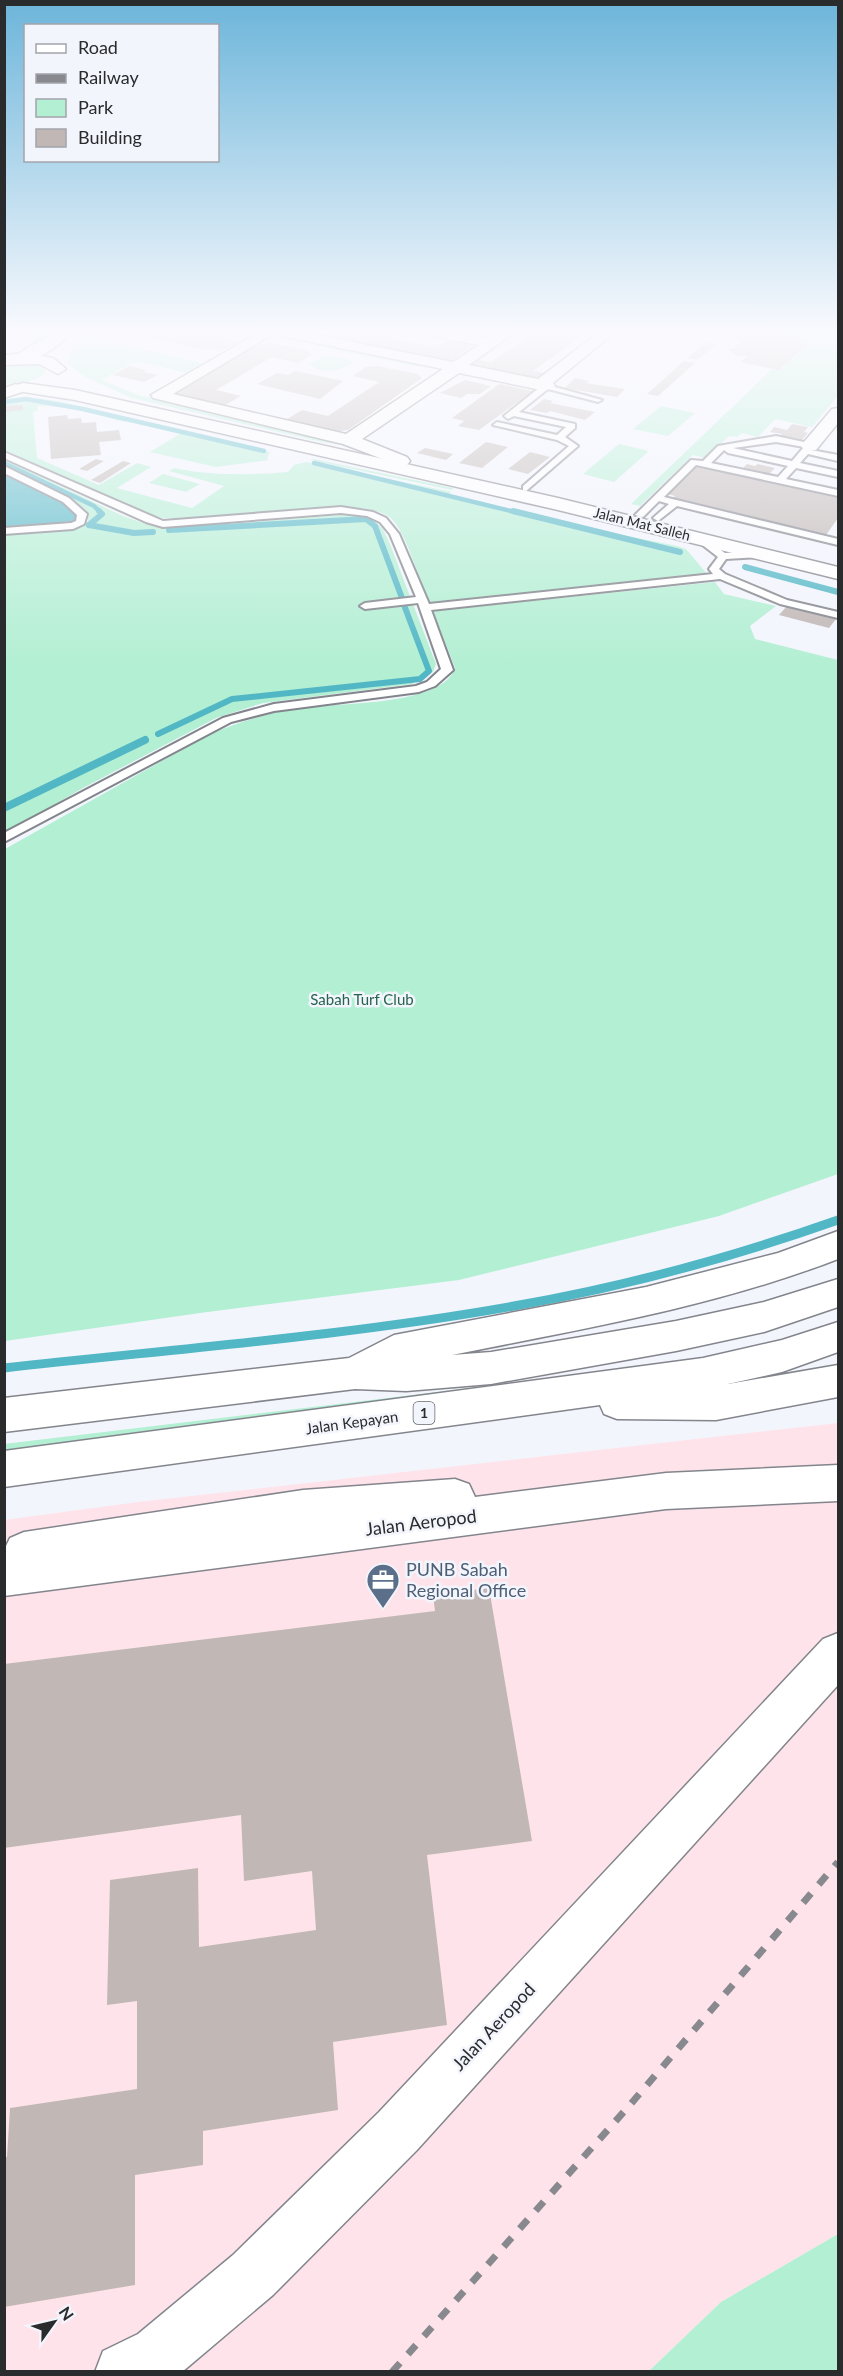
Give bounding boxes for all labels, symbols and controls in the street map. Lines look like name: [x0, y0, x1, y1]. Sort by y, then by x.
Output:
legend: [24, 24, 219, 162]
text: Road: [78, 36, 118, 58]
text: Railway: [78, 66, 139, 88]
text: Park: [78, 96, 114, 118]
text: Building: [78, 126, 142, 148]
street label: Jalan Mat Salleh: [592, 503, 692, 544]
park label: Sabah Turf Club: [310, 990, 414, 1008]
road number: 1: [414, 1402, 434, 1424]
street label: Jalan Kepayan: [305, 1407, 399, 1437]
street label: Jalan Aeropod: [364, 1504, 478, 1540]
place label: PUNB Sabah Regional Office: [406, 1558, 526, 1601]
office icon: PUNB Sabah Regional Office: [365, 1562, 401, 1609]
street label: Jalan Aeropod: [447, 1978, 539, 2075]
north arrow: [24, 2292, 84, 2352]
text: N: [56, 2303, 78, 2324]

